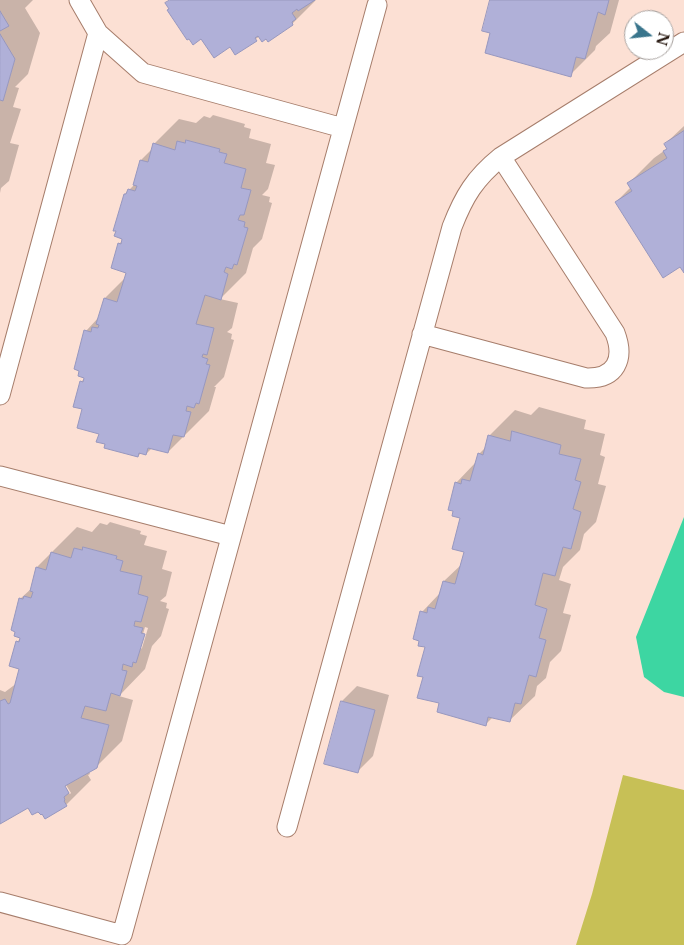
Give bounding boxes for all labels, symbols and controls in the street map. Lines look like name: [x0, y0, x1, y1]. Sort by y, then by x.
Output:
north arrow: [624, 10, 674, 60]
text: N: [652, 30, 673, 48]

